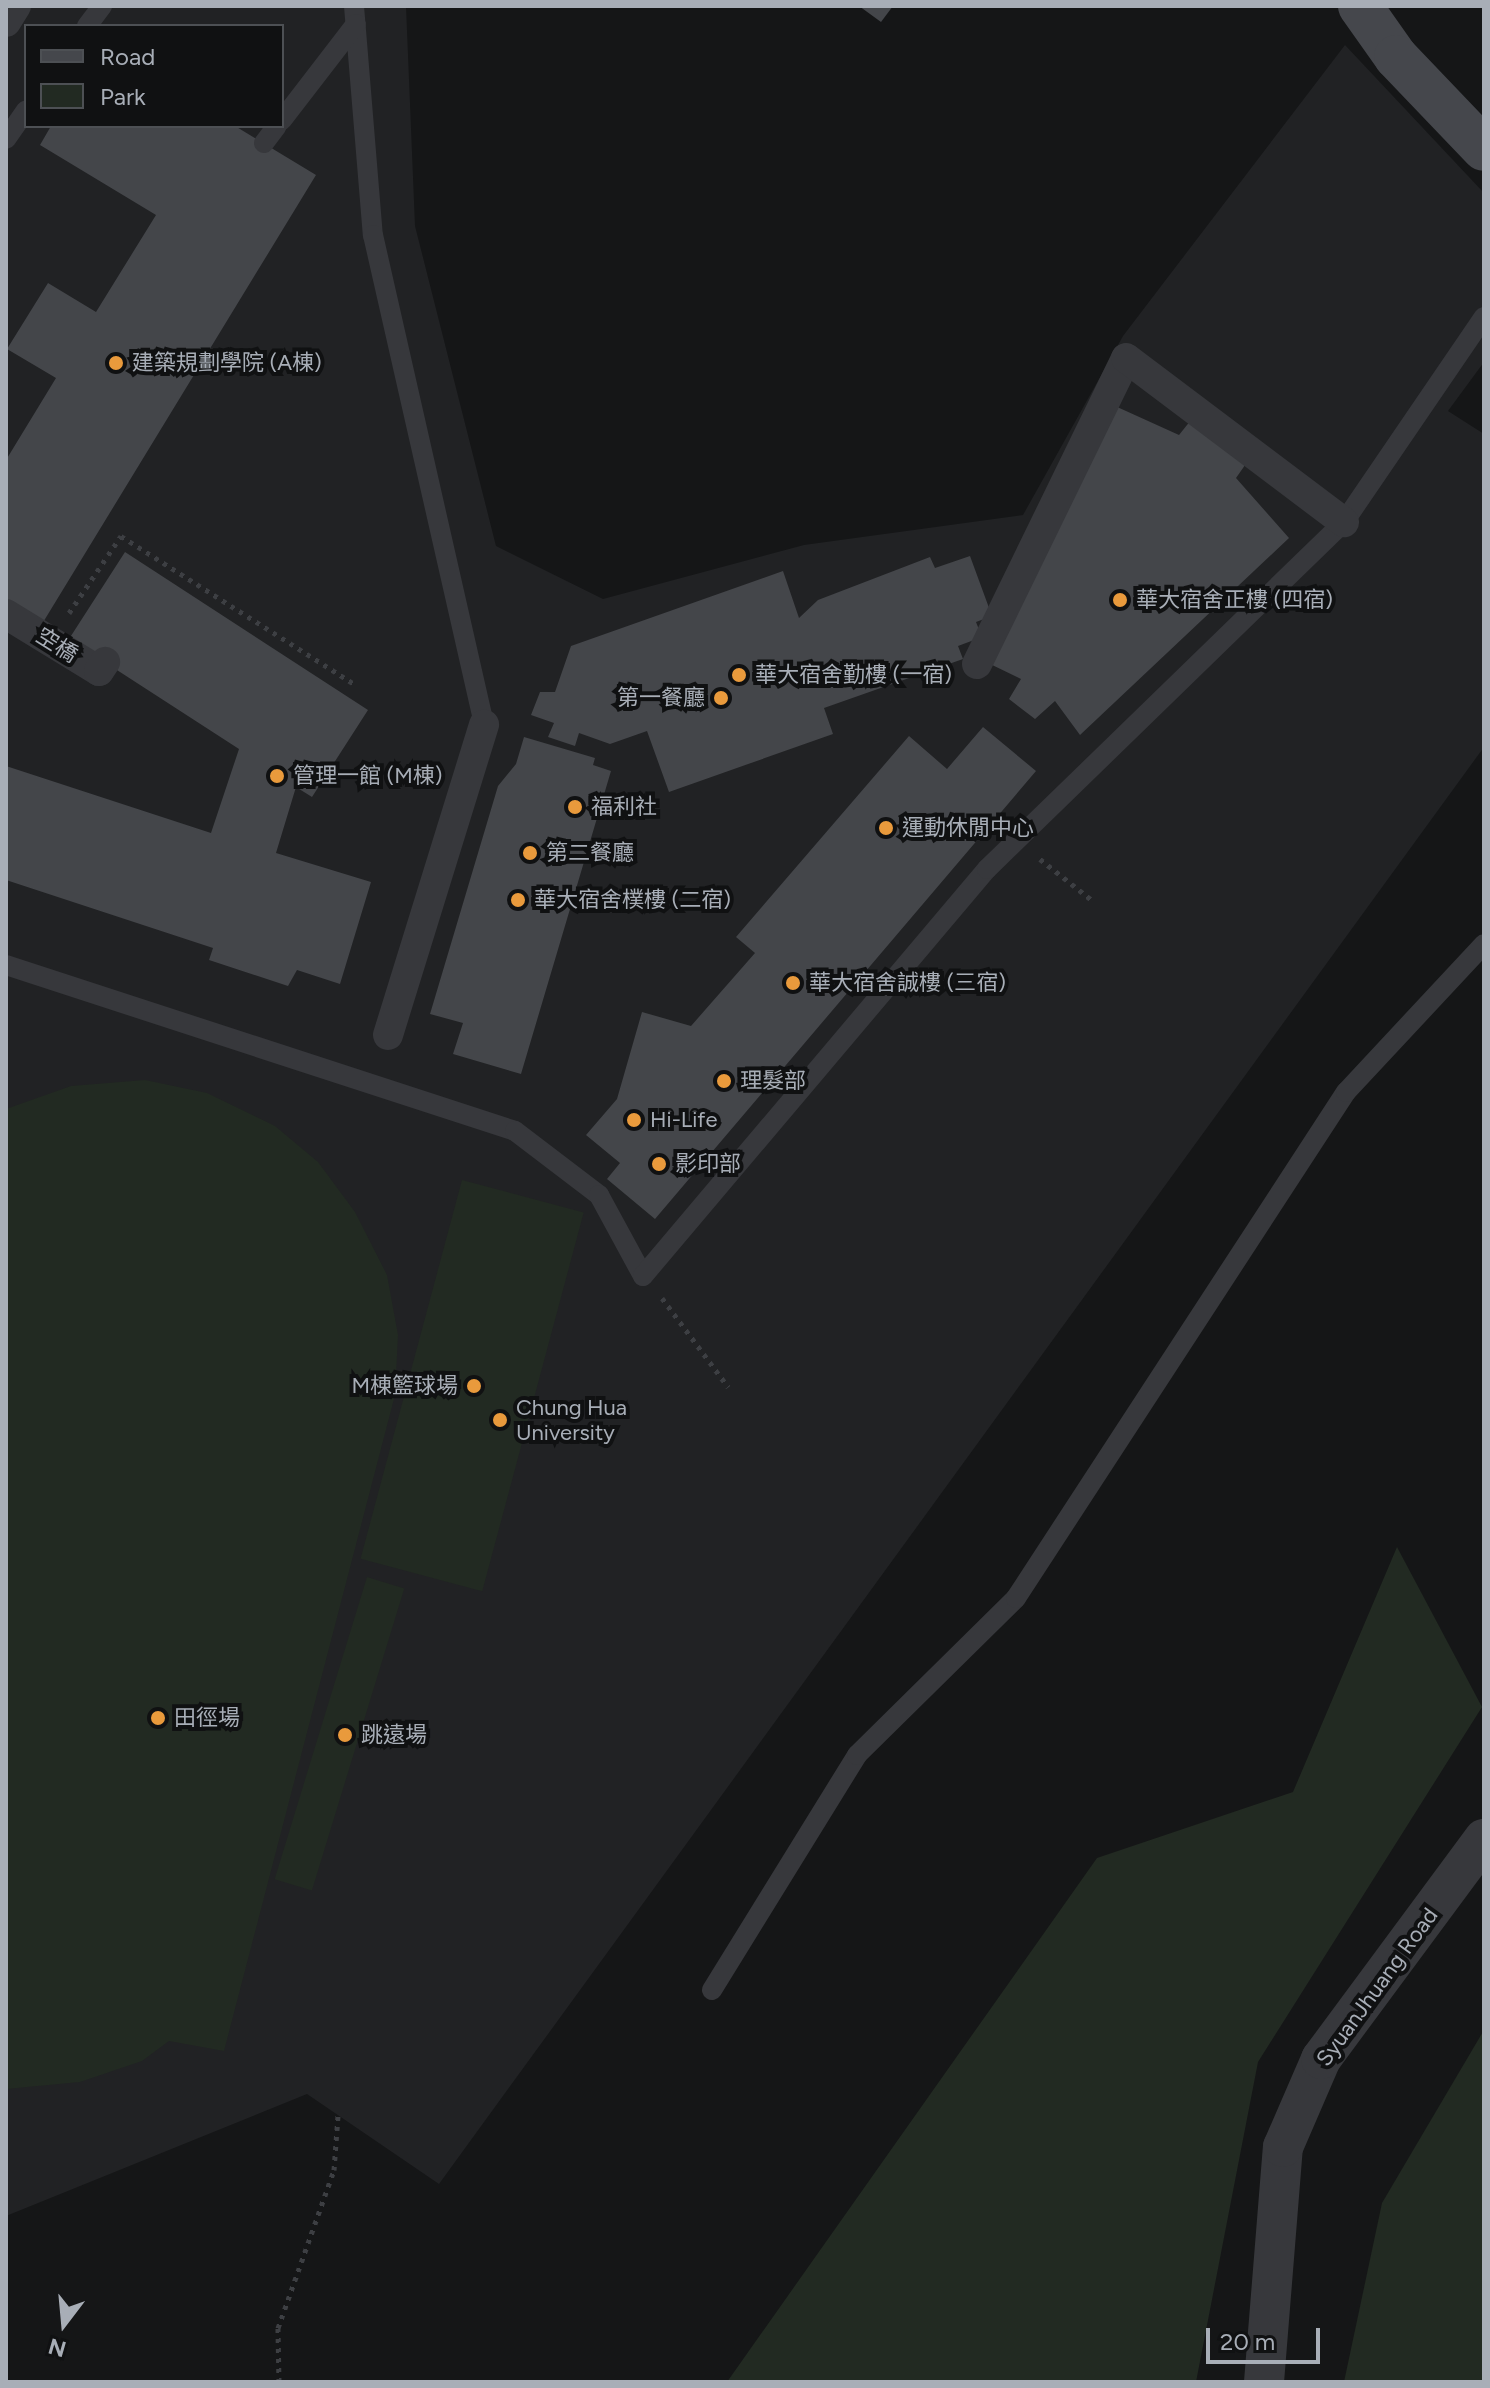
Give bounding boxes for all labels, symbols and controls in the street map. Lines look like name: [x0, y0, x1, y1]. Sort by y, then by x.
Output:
legend: [24, 24, 284, 128]
text: Road: [100, 42, 155, 71]
text: Park: [100, 82, 146, 111]
place label: 建築規劃學院 (A棟): [132, 350, 322, 376]
marker: 建築規劃學院 (A棟): [107, 354, 125, 372]
place label: 華大宿舍正樓 (四宿): [1136, 587, 1333, 613]
marker: 華大宿舍正樓 (四宿): [1111, 591, 1129, 609]
street label: 空橋: [31, 622, 83, 668]
place label: 華大宿舍勤樓 (一宿): [755, 662, 952, 688]
marker: 華大宿舍勤樓 (一宿): [730, 666, 748, 684]
place label: 第一餐廳: [617, 685, 705, 711]
marker: 第一餐廳: [712, 689, 730, 707]
place label: 管理一館 (M棟): [293, 763, 443, 789]
marker: 管理一館 (M棟): [268, 767, 286, 785]
place label: 福利社: [591, 794, 657, 820]
marker: 福利社: [566, 798, 584, 816]
place label: 運動休閒中心: [902, 815, 1034, 841]
marker: 運動休閒中心: [877, 819, 895, 837]
place label: 第二餐廳: [546, 840, 634, 866]
marker: 第二餐廳: [521, 844, 539, 862]
place label: 華大宿舍樸樓 (二宿): [534, 887, 731, 913]
marker: 華大宿舍樸樓 (二宿): [509, 891, 527, 909]
place label: 華大宿舍誠樓 (三宿): [809, 970, 1006, 996]
marker: 華大宿舍誠樓 (三宿): [784, 974, 802, 992]
place label: 理髮部: [740, 1068, 806, 1094]
marker: 理髮部: [715, 1072, 733, 1090]
place label: Hi-Life: [650, 1107, 717, 1133]
marker: Hi-Life: [625, 1111, 643, 1129]
place label: 影印部: [675, 1151, 741, 1177]
marker: 影印部: [650, 1155, 668, 1173]
place label: M棟籃球場: [351, 1373, 458, 1399]
marker: M棟籃球場: [465, 1377, 483, 1395]
place label: Chung Hua University: [516, 1394, 627, 1446]
marker: Chung Hua University: [491, 1411, 509, 1429]
place label: 田徑場: [174, 1705, 240, 1731]
marker: 田徑場: [149, 1709, 167, 1727]
place label: 跳遠場: [361, 1722, 427, 1748]
marker: 跳遠場: [336, 1726, 354, 1744]
street label: SyuanJhuang Road: [1311, 1903, 1443, 2071]
north arrow: [24, 2284, 104, 2364]
scale bar: [1210, 2312, 1324, 2362]
text: 20 m: [1220, 2327, 1275, 2356]
text: N: [45, 2332, 69, 2363]

